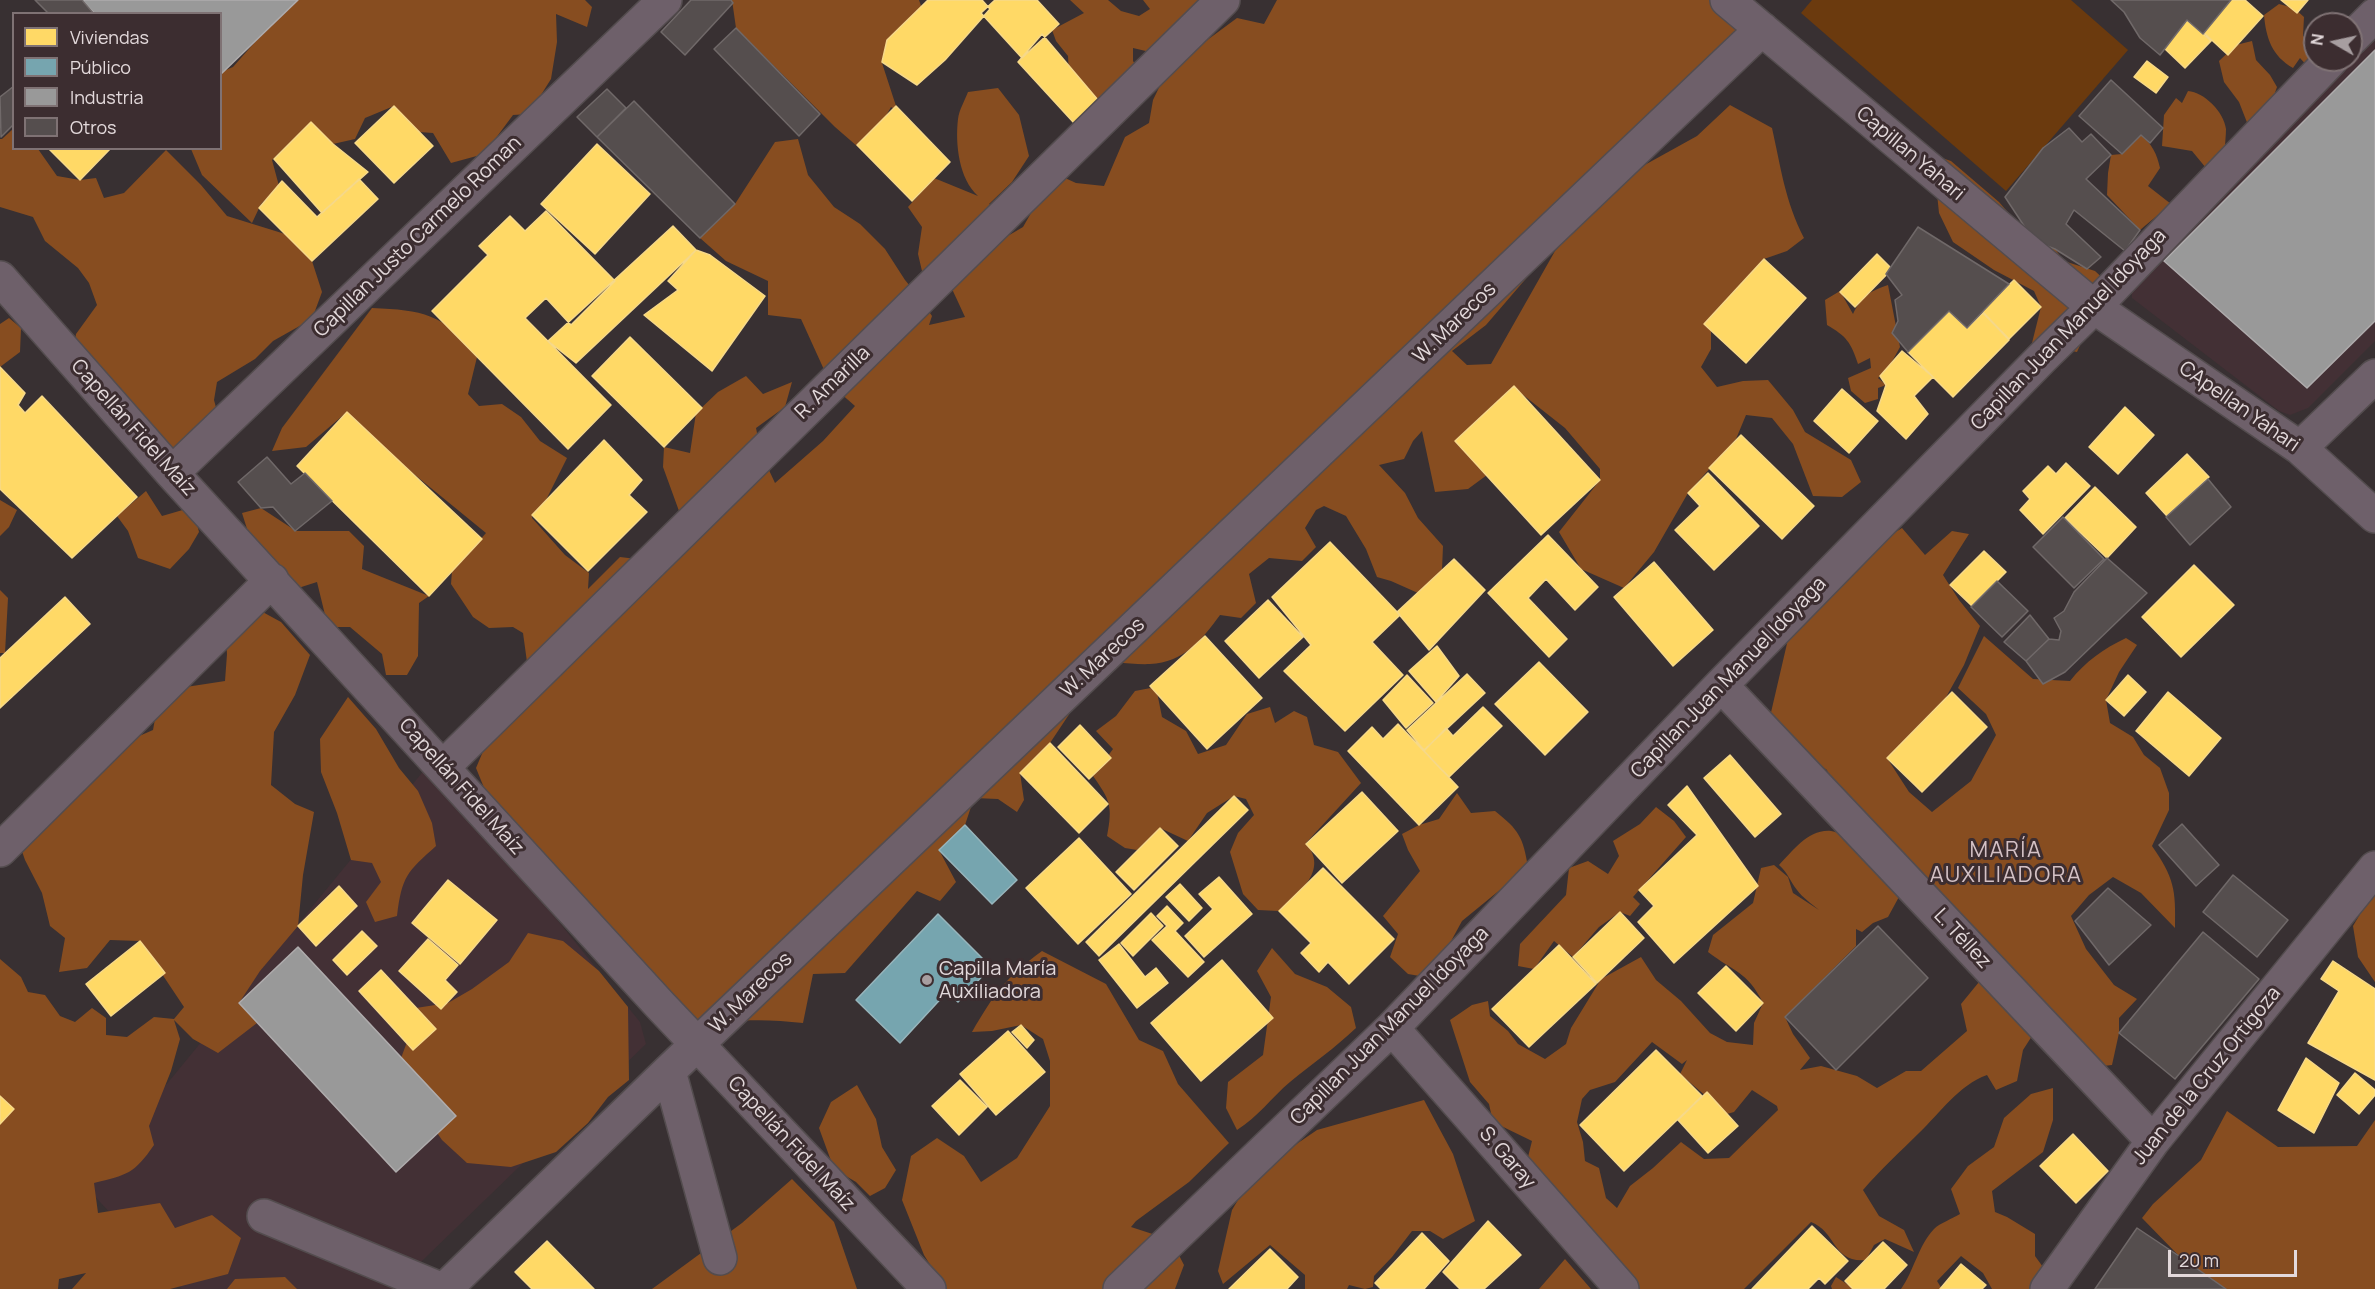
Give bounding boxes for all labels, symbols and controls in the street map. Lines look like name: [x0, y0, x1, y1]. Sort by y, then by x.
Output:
legend: [12, 12, 222, 150]
north arrow: [2303, 12, 2363, 72]
text: Viviendas: [70, 25, 149, 49]
text: N: [2305, 32, 2329, 47]
text: Público: [70, 55, 131, 79]
text: Industria: [70, 85, 144, 109]
street label: Capillan Yahari: [1851, 102, 1969, 206]
text: Otros: [70, 115, 117, 139]
street label: Capillan Justo Carmelo Roman: [309, 131, 527, 343]
street label: Capillan Juan Manuel Idoyaga: [1966, 224, 2172, 436]
street label: W. Marecos: [1408, 277, 1502, 369]
street label: R. Amarilla: [791, 341, 875, 425]
street label: Capellán Fidel Maíz: [65, 355, 201, 501]
street label: CApellan Yahari: [2174, 356, 2304, 458]
street label: Capillan Juan Manuel Idoyaga: [1626, 572, 1832, 784]
street label: W. Marecos: [1056, 613, 1150, 703]
street label: Capellán Fidel Maíz: [393, 714, 529, 860]
district label: MARÍA AUXILIADORA: [1930, 838, 2082, 890]
street label: L. Téllez: [1928, 904, 1996, 974]
street label: Capillan Juan Manuel Idoyaga: [1286, 922, 1494, 1130]
street label: W. Marecos: [704, 947, 798, 1039]
place label: Capilla María Auxiliadora: [939, 957, 1056, 1004]
marker: Capilla María Auxiliadora: [920, 973, 934, 987]
street label: Juan de la Cruz Ortigoza: [2128, 982, 2286, 1170]
street label: Capellán Fidel Maíz: [722, 1072, 860, 1216]
street label: S. Garay: [1474, 1122, 1540, 1194]
scale bar: [2171, 1238, 2300, 1276]
text: 20 m: [2179, 1248, 2219, 1272]

